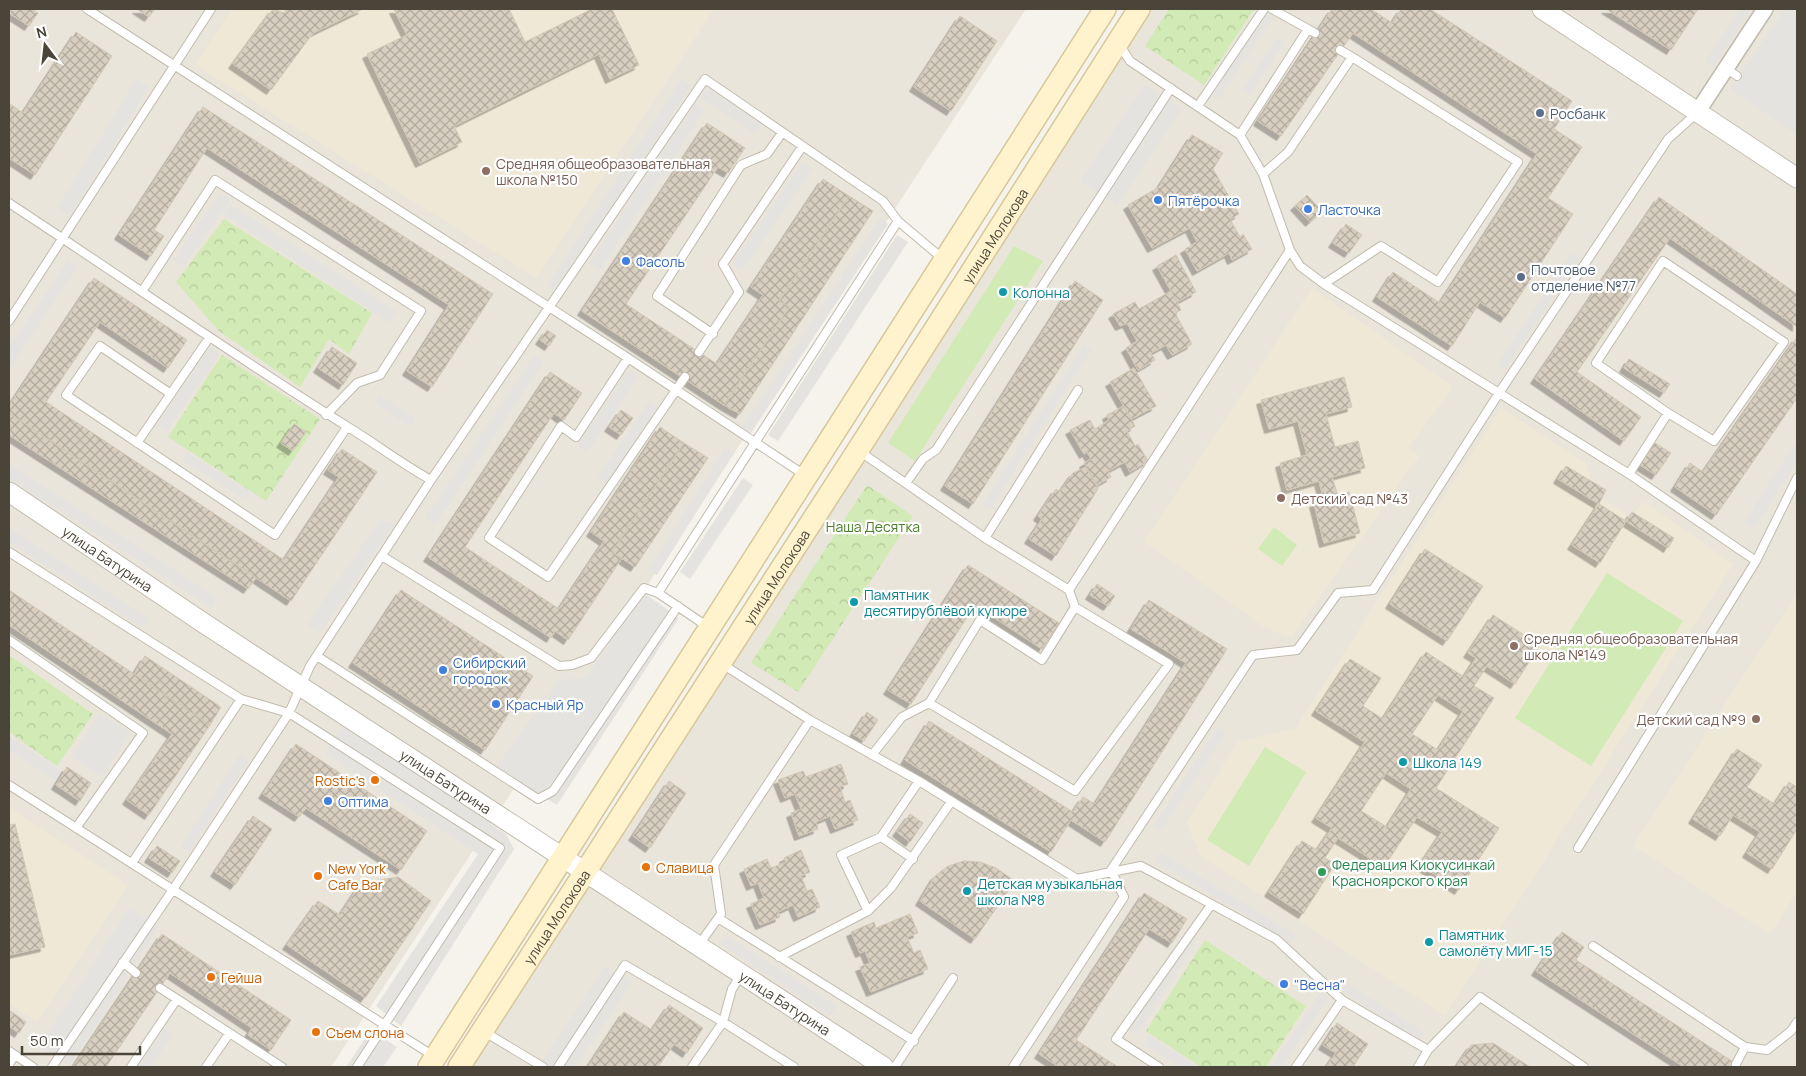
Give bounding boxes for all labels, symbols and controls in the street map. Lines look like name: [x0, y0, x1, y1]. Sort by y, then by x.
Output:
north arrow: [20, 20, 70, 70]
text: N: [34, 21, 49, 42]
place label: Росбанк: [1550, 104, 1607, 123]
marker: Росбанк: [1534, 107, 1546, 119]
place label: Средняя общеобразовательная школа №150: [496, 154, 710, 189]
marker: Средняя общеобразовательная школа №150: [480, 165, 492, 177]
street label: улица Молокова: [957, 184, 1032, 287]
place label: Пятёрочка: [1168, 191, 1240, 210]
marker: Пятёрочка: [1152, 194, 1164, 206]
place label: Ласточка: [1318, 200, 1381, 219]
marker: Ласточка: [1302, 203, 1314, 215]
place label: Фасоль: [636, 252, 685, 271]
marker: Фасоль: [620, 255, 632, 267]
place label: Почтовое отделение №77: [1531, 260, 1636, 295]
marker: Почтовое отделение №77: [1515, 271, 1527, 283]
place label: Колонна: [1013, 283, 1070, 302]
marker: Колонна: [997, 286, 1009, 298]
place label: Детский сад №43: [1291, 489, 1408, 508]
marker: Детский сад №43: [1275, 492, 1287, 504]
park label: Наша Десятка: [826, 517, 920, 536]
street label: улица Батурина: [59, 521, 157, 596]
street label: улица Молокова: [739, 526, 814, 628]
place label: Памятник десятирублёвой купюре: [864, 585, 1027, 620]
marker: Памятник десятирублёвой купюре: [848, 596, 860, 608]
place label: Средняя общеобразовательная школа №149: [1524, 629, 1738, 664]
marker: Средняя общеобразовательная школа №149: [1508, 640, 1520, 652]
place label: Сибирский городок: [453, 653, 526, 688]
marker: Сибирский городок: [437, 664, 449, 676]
place label: Красный Яр: [506, 695, 584, 714]
marker: Красный Яр: [490, 698, 502, 710]
place label: Детский сад №9: [1636, 710, 1746, 729]
marker: Детский сад №9: [1750, 713, 1762, 725]
street label: улица Батурина: [397, 744, 495, 818]
place label: Школа 149: [1413, 753, 1482, 772]
marker: Школа 149: [1397, 756, 1409, 768]
place label: Rostic's: [315, 771, 365, 790]
marker: Rostic's: [369, 774, 381, 786]
place label: Оптима: [338, 792, 389, 811]
marker: Оптима: [322, 795, 334, 807]
place label: Федерация Киокусинкай Красноярского края: [1332, 855, 1495, 890]
place label: Славица: [656, 858, 714, 877]
place label: New York Cafe Bar: [328, 859, 387, 894]
marker: Славица: [640, 861, 652, 873]
street label: улица Молокова: [519, 866, 594, 968]
marker: Федерация Киокусинкай Красноярского края: [1316, 866, 1328, 878]
marker: New York Cafe Bar: [312, 870, 324, 882]
place label: Детская музыкальная школа №8: [977, 874, 1123, 909]
marker: Детская музыкальная школа №8: [961, 885, 973, 897]
place label: Памятник самолёту МИГ-15: [1439, 925, 1553, 960]
marker: Памятник самолёту МИГ-15: [1423, 936, 1435, 948]
street label: улица Батурина: [736, 966, 834, 1039]
place label: Гейша: [221, 968, 262, 987]
marker: Гейша: [205, 971, 217, 983]
place label: "Весна": [1294, 975, 1345, 994]
marker: "Весна": [1278, 978, 1290, 990]
place label: Съем слона: [326, 1023, 404, 1042]
scale bar: [22, 1024, 140, 1056]
marker: Съем слона: [310, 1026, 322, 1038]
text: 50 m: [30, 1030, 64, 1051]

